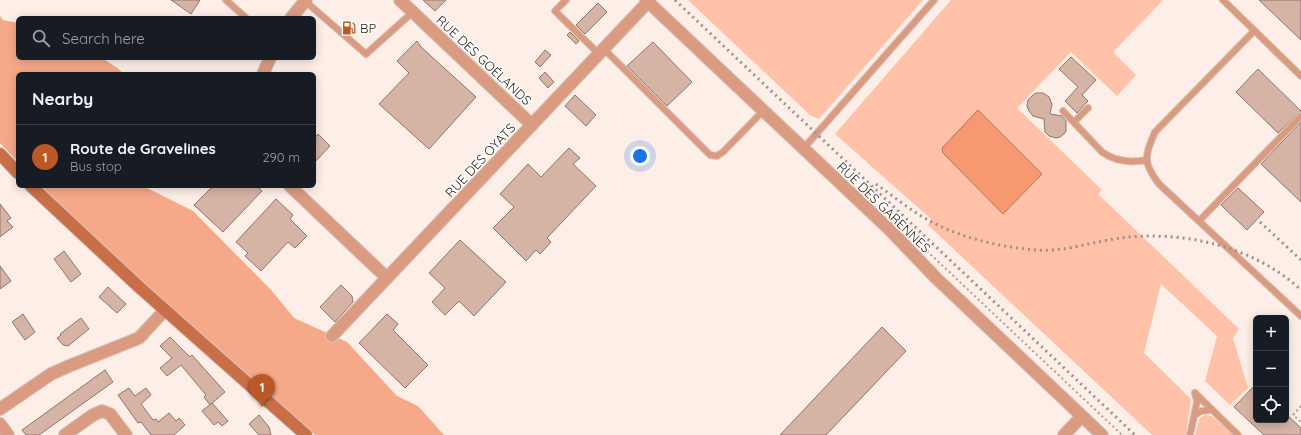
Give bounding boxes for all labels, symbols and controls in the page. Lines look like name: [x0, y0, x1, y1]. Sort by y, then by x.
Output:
street label: RUE DES GOÉLANDS: [433, 12, 535, 108]
search box: [16, 16, 316, 60]
fuel station icon: BP: [341, 20, 357, 36]
place label: BP: [360, 20, 376, 36]
icon: search: [30, 27, 52, 49]
text: Search here: [62, 29, 145, 48]
text: Nearby: [32, 88, 93, 109]
street label: RUE DES OYATS: [442, 120, 518, 200]
text: Route de Gravelines: [70, 139, 216, 158]
your location: [630, 146, 650, 166]
text: 1: [42, 149, 48, 165]
text: 290 m: [262, 149, 300, 165]
text: Bus stop: [70, 158, 122, 174]
street label: RUE DES GARENNES: [834, 158, 934, 256]
map controls: [1253, 315, 1289, 423]
button: +: [1253, 315, 1289, 351]
button: −: [1253, 351, 1289, 387]
pin: 1: [249, 374, 275, 407]
button: locate: [1253, 387, 1289, 423]

